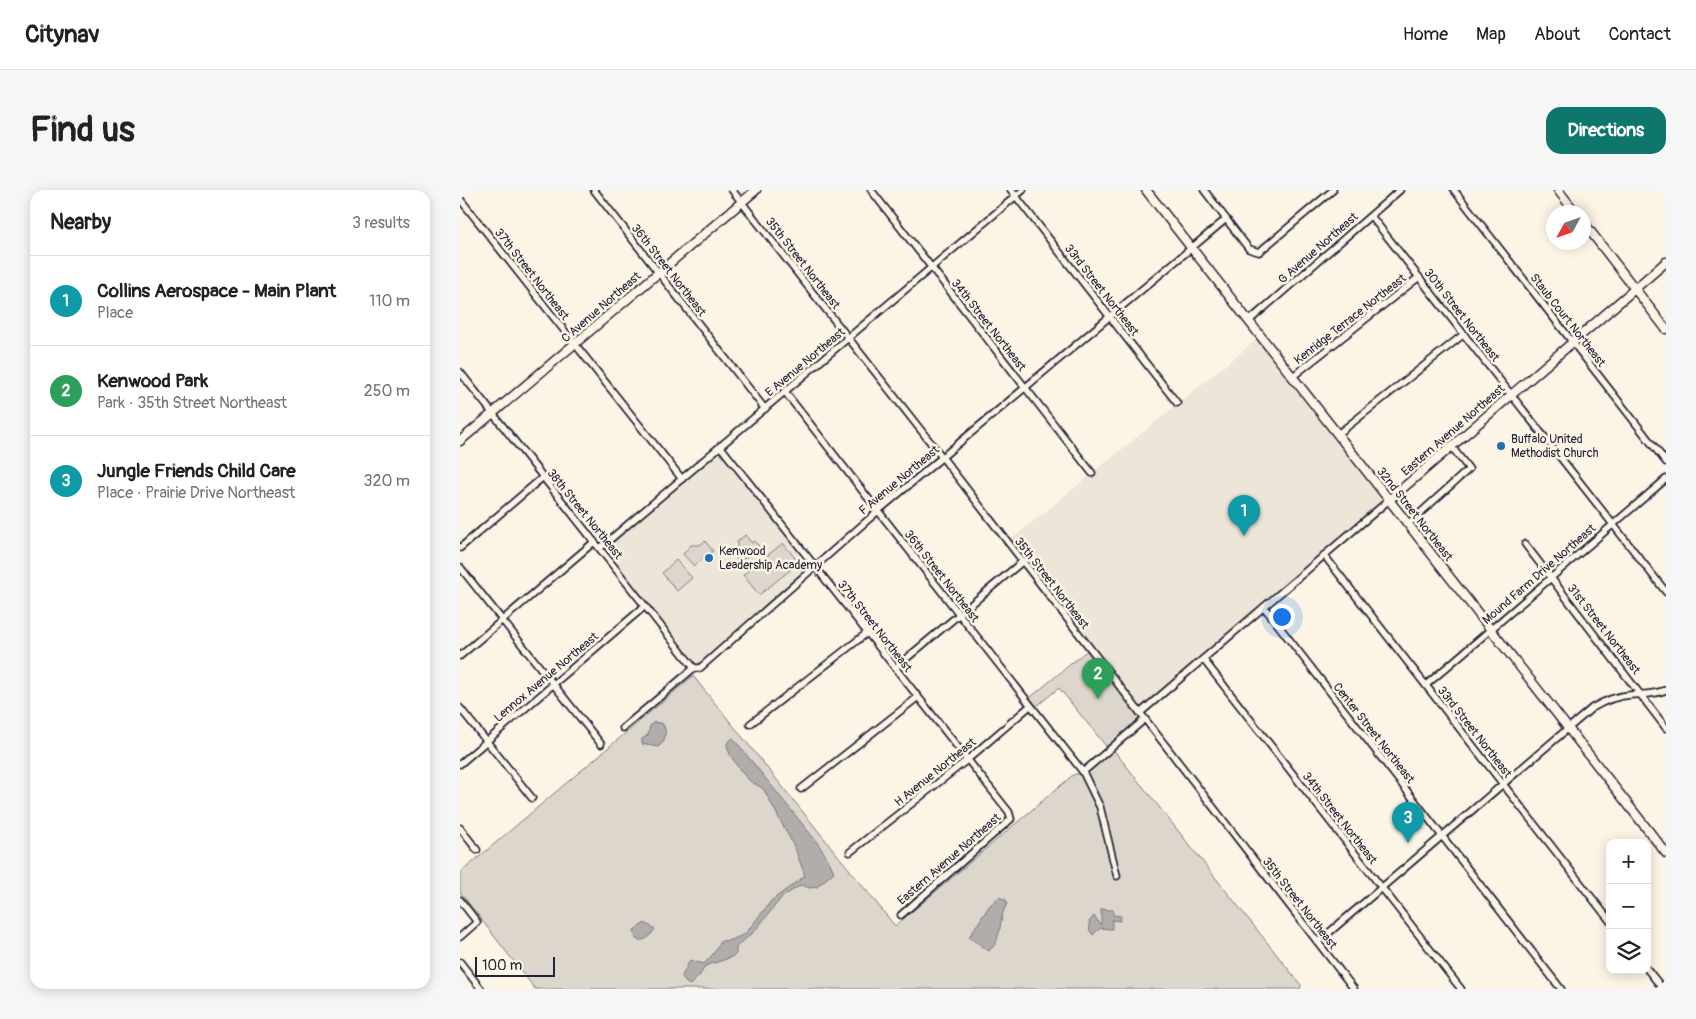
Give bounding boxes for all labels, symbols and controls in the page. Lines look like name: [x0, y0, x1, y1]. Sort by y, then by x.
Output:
text: Citynav: [25, 20, 100, 49]
text: Home: [1403, 23, 1448, 46]
text: Map: [1476, 23, 1506, 46]
text: About: [1534, 23, 1580, 46]
text: Contact: [1608, 23, 1671, 46]
button: Directions: [1546, 107, 1666, 154]
text: Find us: [30, 108, 135, 152]
north arrow: [1546, 205, 1591, 250]
text: Nearby: [50, 209, 111, 236]
street label: G Avenue Northeast: [1275, 209, 1362, 287]
text: 3 results: [352, 213, 410, 233]
street label: 35th Street Northeast: [762, 214, 843, 312]
street label: 36th Street Northeast: [628, 221, 709, 320]
street label: 37th Street Northeast: [491, 225, 572, 323]
street label: 33rd Street Northeast: [1061, 242, 1142, 339]
street label: 30th Street Northeast: [1421, 266, 1503, 365]
street label: C Avenue Northeast: [558, 269, 644, 346]
street label: Kenridge Terrace Northeast: [1291, 271, 1409, 368]
street label: Staub Court Northeast: [1527, 271, 1609, 370]
street label: 34th Street Northeast: [948, 276, 1029, 375]
text: Collins Aerospace - Main Plant: [97, 279, 336, 303]
text: 1: [63, 291, 69, 311]
text: 110 m: [369, 291, 410, 311]
text: Place: [97, 303, 133, 323]
street label: E Avenue Northeast: [762, 325, 848, 400]
text: Kenwood Park: [97, 369, 208, 393]
text: 2: [62, 381, 70, 401]
text: 250 m: [364, 381, 410, 401]
street label: Eastern Avenue Northeast: [1399, 381, 1508, 479]
text: Park · 35th Street Northeast: [97, 393, 287, 413]
place label: Buffalo United Methodist Church: [1511, 432, 1599, 461]
marker: Buffalo United Methodist Church: [1495, 440, 1507, 452]
street label: F Avenue Northeast: [856, 442, 943, 518]
text: Jungle Friends Child Care: [97, 459, 296, 483]
street label: 32nd Street Northeast: [1373, 464, 1456, 564]
street label: 38th Street Northeast: [544, 466, 626, 563]
text: 3: [62, 471, 70, 491]
text: 320 m: [364, 471, 410, 491]
text: Place · Prairie Drive Northeast: [97, 483, 295, 503]
pin: 1: [1228, 495, 1260, 536]
street label: Mound Farm Drive Northeast: [1480, 521, 1599, 628]
street label: 36th Street Northeast: [901, 527, 982, 626]
street label: 35th Street Northeast: [1011, 534, 1092, 632]
place label: Kenwood Leadership Academy: [719, 544, 822, 573]
marker: Kenwood Leadership Academy: [703, 552, 715, 564]
street label: 37th Street Northeast: [834, 577, 915, 675]
street label: 31st Street Northeast: [1564, 581, 1644, 678]
your location: [1269, 604, 1295, 630]
street label: Lennox Avenue Northeast: [491, 629, 602, 725]
pin: 2: [1082, 658, 1114, 699]
street label: Center Street Northeast: [1330, 680, 1418, 787]
street label: 33rd Street Northeast: [1434, 684, 1515, 781]
street label: H Avenue Northeast: [891, 735, 979, 810]
street label: 34th Street Northeast: [1299, 769, 1380, 868]
pin: 3: [1392, 802, 1424, 843]
street label: Eastern Avenue Northeast: [895, 810, 1004, 908]
map controls: [1606, 839, 1651, 974]
button: +: [1606, 839, 1651, 884]
street label: 35th Street Northeast: [1259, 854, 1340, 952]
button: −: [1606, 884, 1651, 929]
button: layers: [1606, 929, 1651, 974]
scale bar: [475, 954, 555, 977]
text: 100 m: [482, 957, 522, 974]

